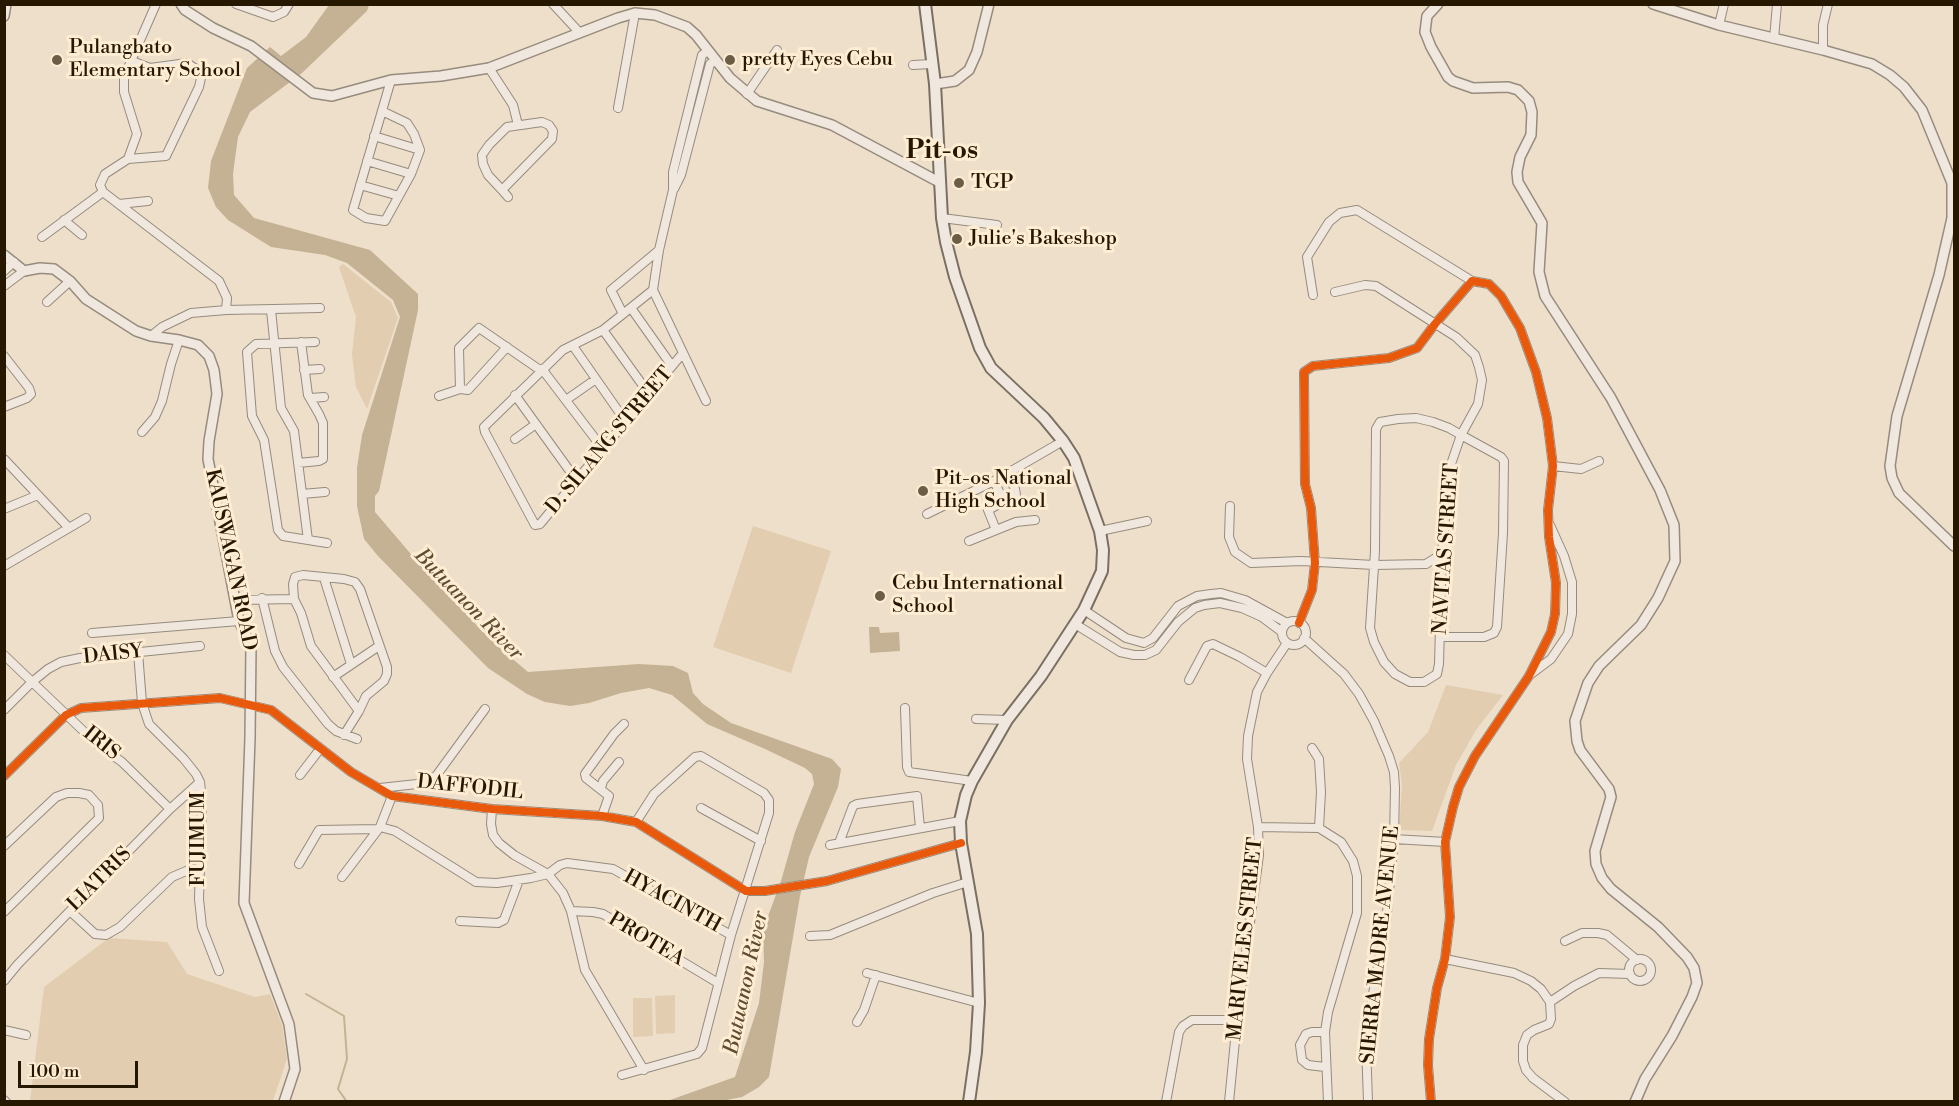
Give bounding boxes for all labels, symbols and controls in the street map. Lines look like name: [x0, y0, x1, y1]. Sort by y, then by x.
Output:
place label: Pulangbato Elementary School: [69, 36, 241, 83]
place label: pretty Eyes Cebu: [742, 48, 893, 72]
marker: Pulangbato Elementary School: [50, 53, 64, 67]
marker: pretty Eyes Cebu: [723, 53, 737, 67]
district label: Pit-os: [906, 136, 978, 168]
place label: TGP: [971, 171, 1014, 195]
marker: TGP: [952, 176, 966, 190]
place label: Julie's Bakeshop: [969, 227, 1117, 251]
marker: Julie's Bakeshop: [950, 232, 964, 246]
street label: D. SILANG STREET: [541, 362, 679, 520]
street label: NAVITAS STREET: [1429, 463, 1465, 635]
street label: KAUSWAGAN ROAD: [199, 467, 261, 653]
place label: Pit-os National High School: [935, 467, 1072, 514]
marker: Pit-os National High School: [916, 484, 930, 498]
water label: Butuanon River: [408, 544, 528, 666]
place label: Cebu International School: [892, 572, 1063, 619]
marker: Cebu International School: [873, 589, 887, 603]
street label: DAISY: [82, 640, 144, 670]
street label: IRIS: [78, 722, 124, 766]
street label: DAFFODIL: [416, 771, 524, 805]
street label: FUJIMUM: [187, 792, 211, 886]
street label: SIERRA MADRE AVENUE: [1357, 825, 1405, 1065]
street label: MARIVELES STREET: [1223, 836, 1269, 1042]
street label: LIATRIS: [63, 843, 137, 917]
street label: HYACINTH: [619, 865, 725, 939]
street label: PROTEA: [604, 908, 688, 972]
water label: Butuanon River: [719, 909, 775, 1057]
scale bar: [21, 1049, 141, 1087]
text: 100 m: [29, 1060, 80, 1083]

